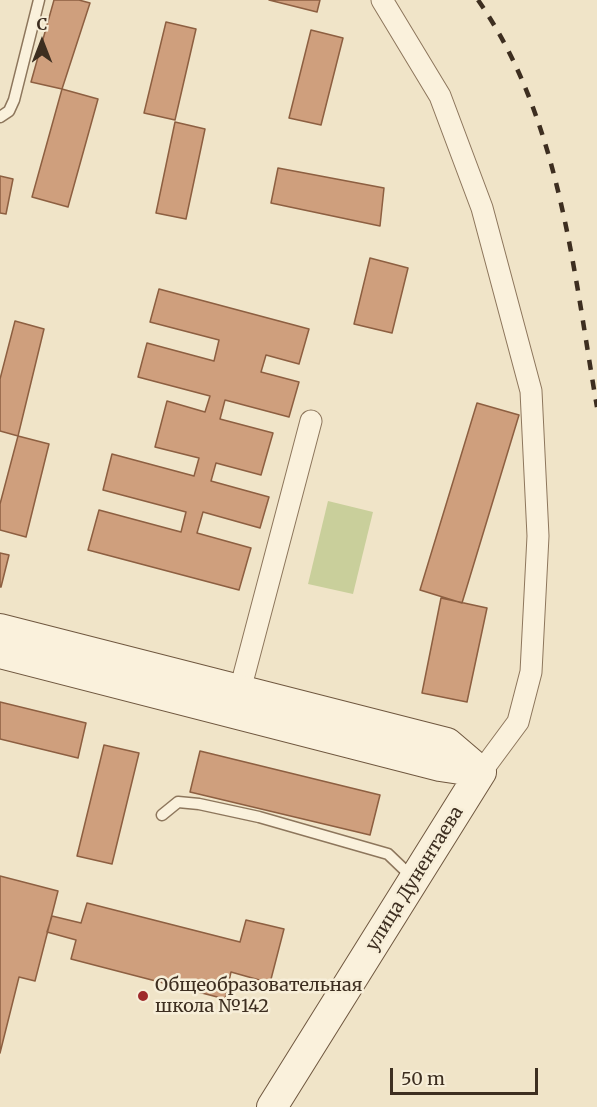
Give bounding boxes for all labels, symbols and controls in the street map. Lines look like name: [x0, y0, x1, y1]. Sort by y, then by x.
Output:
north arrow: [12, 12, 72, 72]
text: С: [37, 14, 47, 34]
street label: улица Дунентаева: [362, 803, 468, 955]
place label: Общеобразовательная школа №142: [155, 975, 363, 1018]
marker: Общеобразовательная школа №142: [136, 989, 150, 1003]
scale bar: [393, 1056, 542, 1094]
text: 50 m: [401, 1067, 445, 1090]

